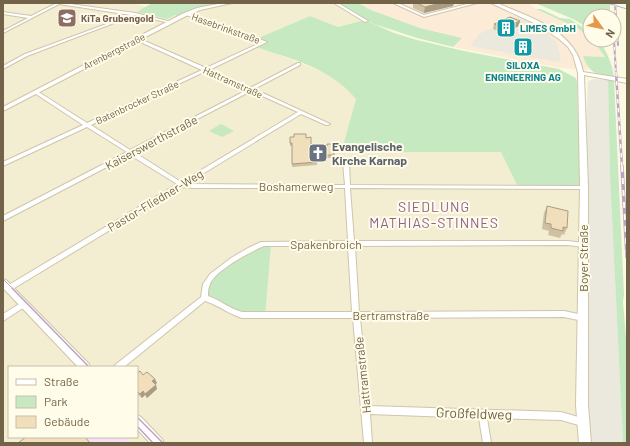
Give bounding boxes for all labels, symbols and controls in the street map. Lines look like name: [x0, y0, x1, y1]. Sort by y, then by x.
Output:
school or university icon: KiTa Grubengold: [56, 7, 78, 29]
north arrow: [582, 8, 622, 48]
street label: Hasebrinkstraße: [190, 10, 262, 46]
place label: KiTa Grubengold: [81, 12, 154, 24]
building icon: LIMES GmbH: [495, 17, 517, 39]
place label: LIMES GmbH: [520, 22, 576, 34]
text: N: [603, 27, 618, 40]
street label: Arenbergstraße: [81, 30, 147, 72]
building icon: SILOXA ENGINEERING AG: [512, 36, 534, 58]
place label: SILOXA ENGINEERING AG: [485, 59, 561, 83]
street label: Hattramstraße: [201, 64, 265, 100]
street label: Batenbrocker Straße: [94, 78, 180, 126]
street label: Kaiserswerthstraße: [103, 112, 199, 172]
place label: Evangelische Kirche Karnap: [332, 139, 407, 167]
church icon: Evangelische Kirche Karnap: [307, 142, 329, 164]
street label: Pastor-Fliedner-Weg: [105, 166, 205, 234]
street label: Boshamerweg: [259, 179, 333, 193]
district label: SIEDLUNG MATHIAS-STINNES: [369, 198, 499, 231]
street label: Boyer Straße: [576, 224, 590, 292]
street label: Spakenbroich: [290, 237, 362, 251]
street label: Bertramstraße: [353, 308, 429, 322]
street label: Hattramstraße: [351, 336, 373, 414]
legend: [8, 366, 138, 438]
text: Straße: [44, 374, 79, 388]
text: Park: [44, 394, 68, 408]
street label: Großfeldweg: [436, 403, 512, 423]
text: Gebäude: [44, 414, 90, 428]

